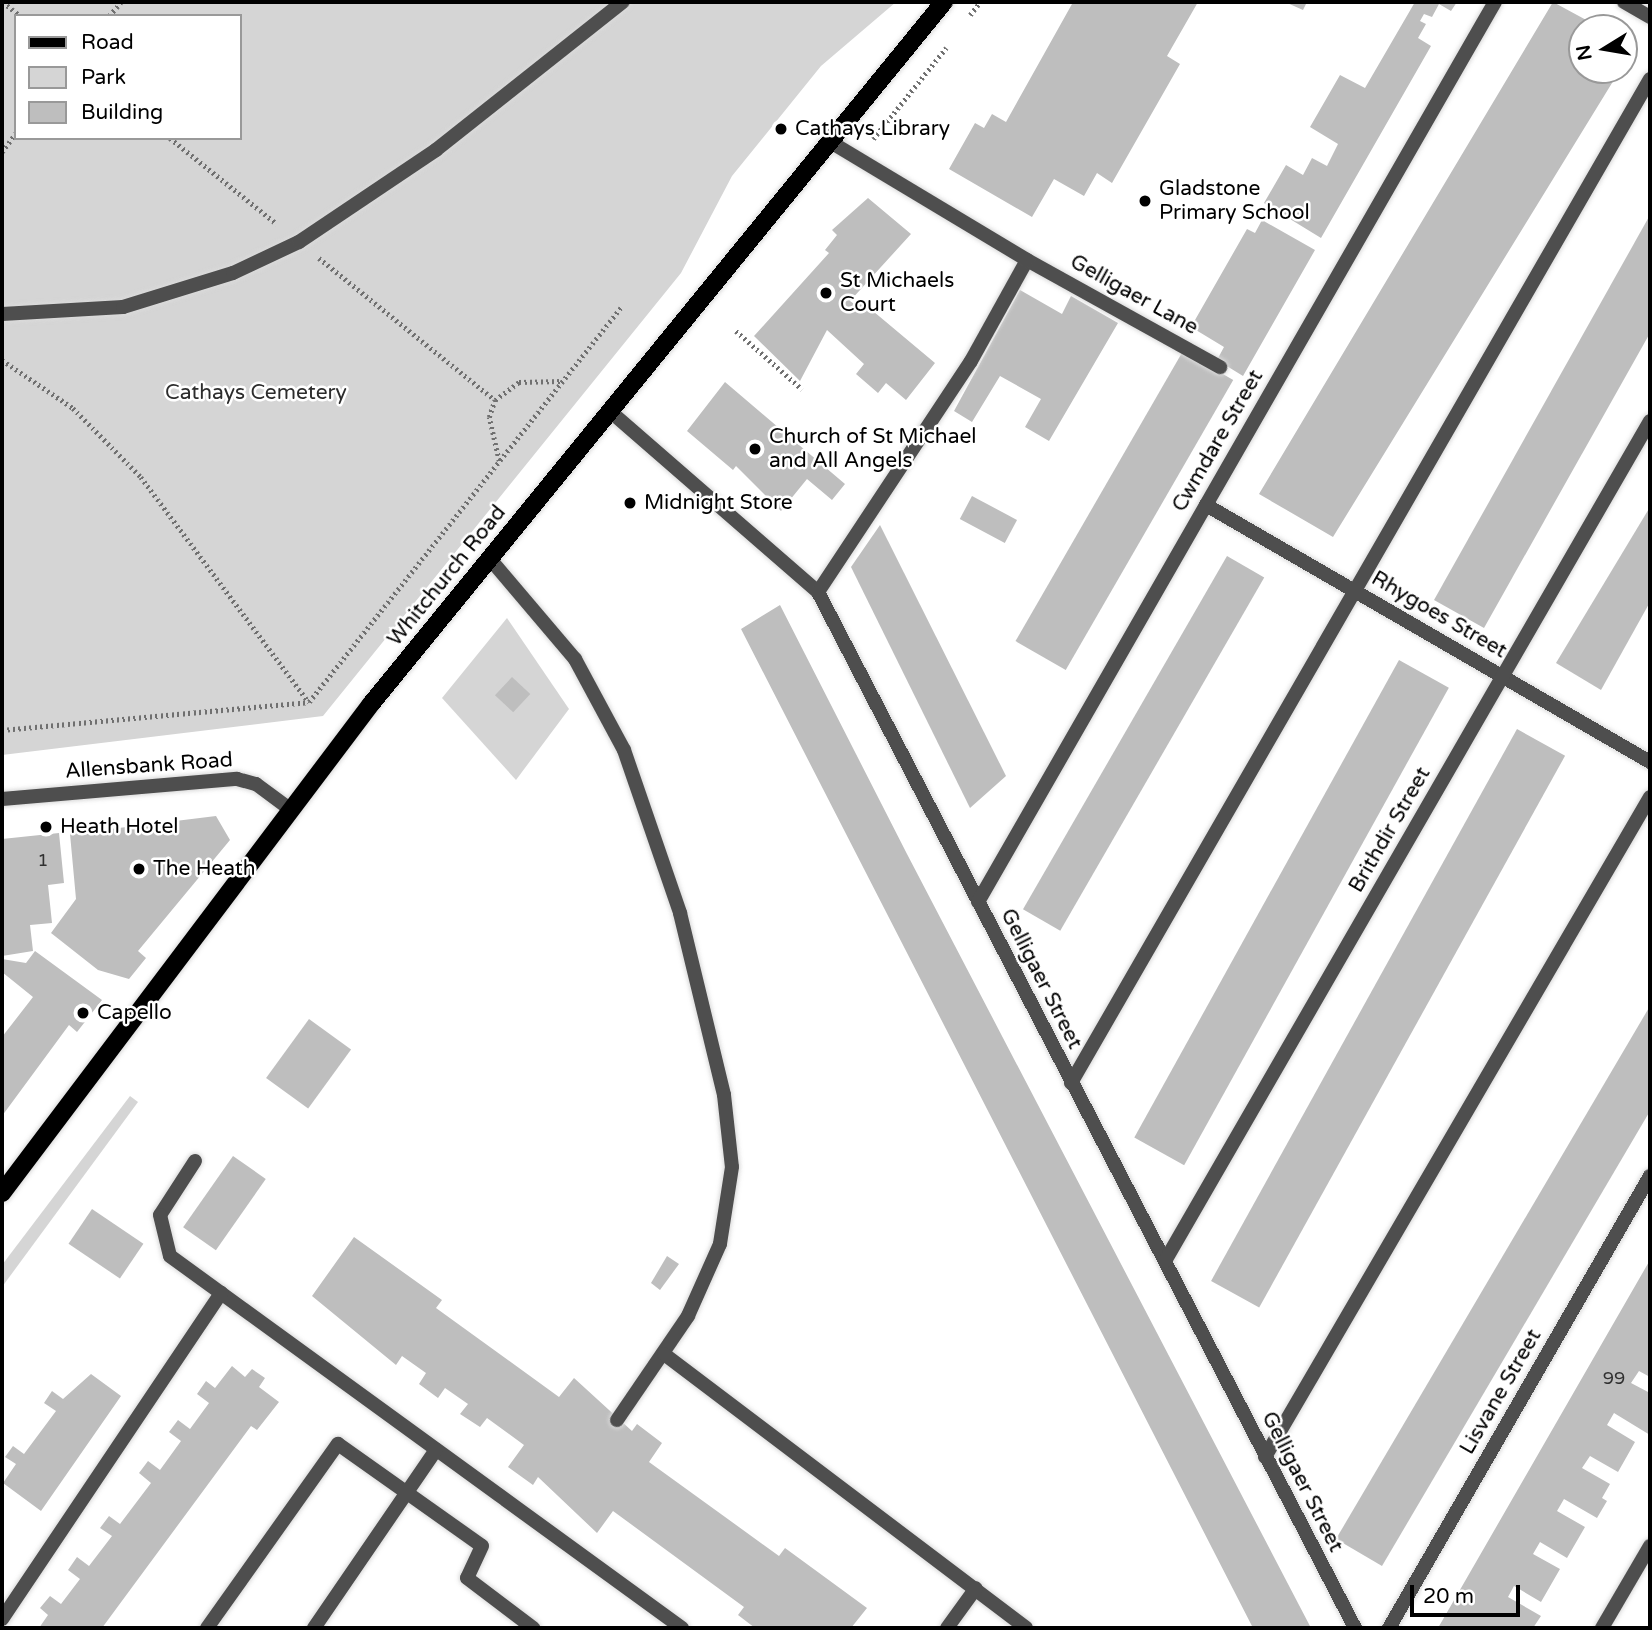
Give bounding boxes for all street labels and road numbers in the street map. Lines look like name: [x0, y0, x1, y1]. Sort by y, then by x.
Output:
street label: Gelligaer Lane: [1066, 249, 1202, 341]
street label: Cwmdare Street: [1167, 366, 1269, 516]
street label: Whitchurch Road: [383, 501, 511, 651]
street label: Rhygoes Street: [1367, 566, 1511, 664]
street label: Allensbank Road: [64, 748, 234, 784]
street label: Brithdir Street: [1344, 763, 1436, 897]
street label: Gelligaer Street: [995, 905, 1087, 1053]
street label: Lisvane Street: [1455, 1325, 1547, 1459]
street label: Gelligaer Street: [1256, 1408, 1348, 1556]

